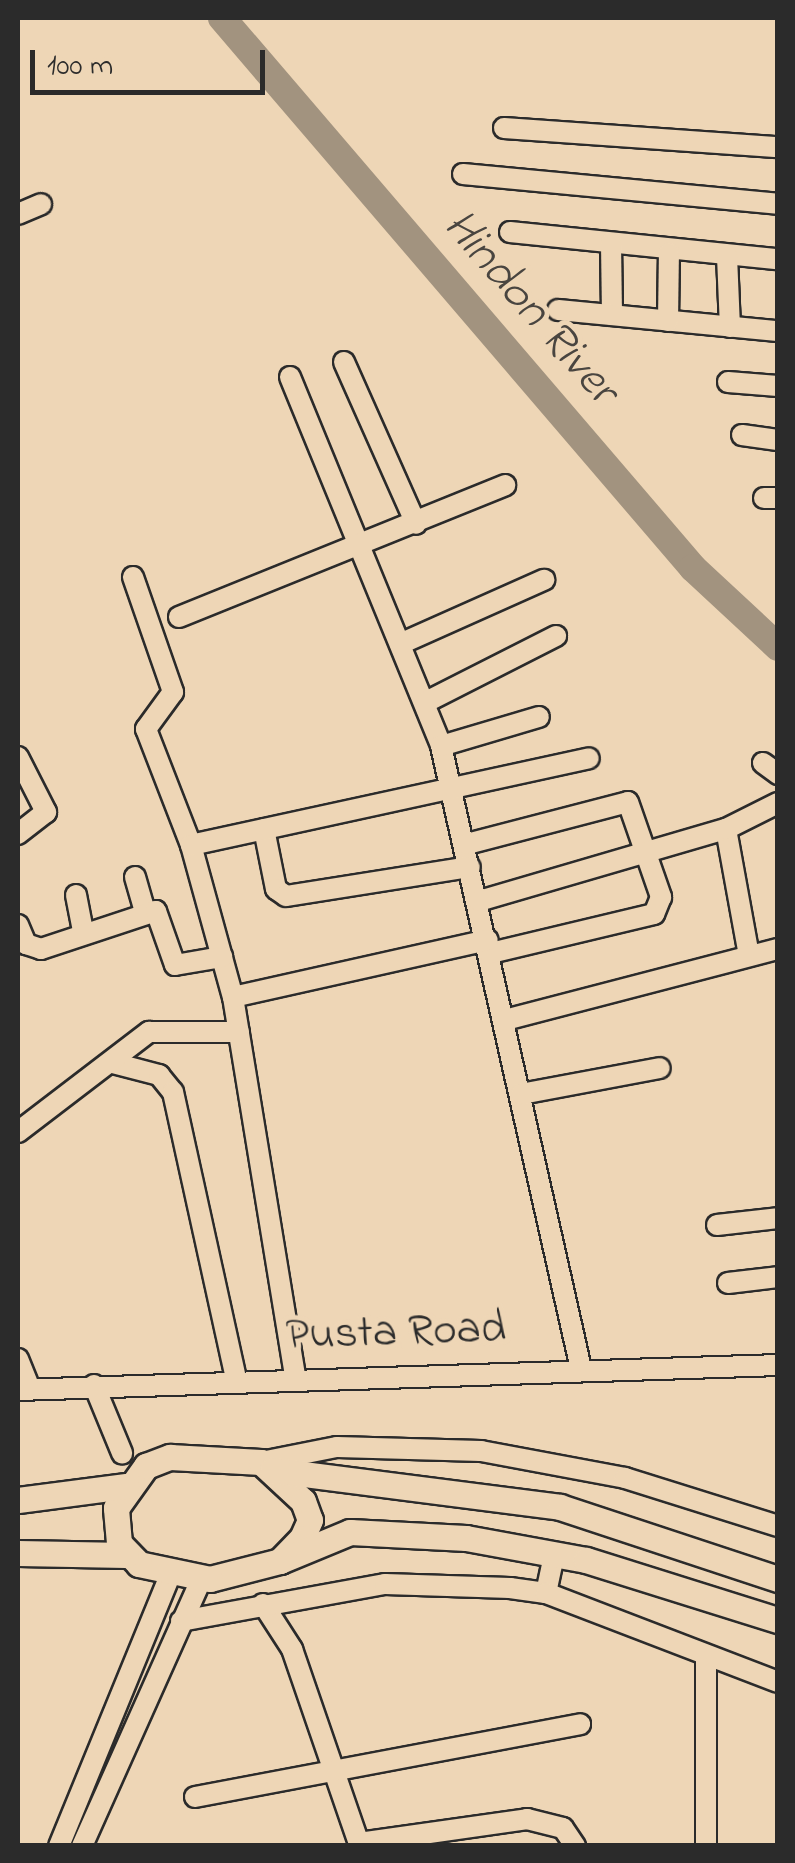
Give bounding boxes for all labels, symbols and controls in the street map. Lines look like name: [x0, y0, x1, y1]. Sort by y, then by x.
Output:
scale bar: [35, 30, 270, 92]
text: 100 m: [47, 45, 113, 89]
water label: Hindon River: [429, 199, 629, 417]
street label: Pusta Road: [285, 1303, 507, 1365]

